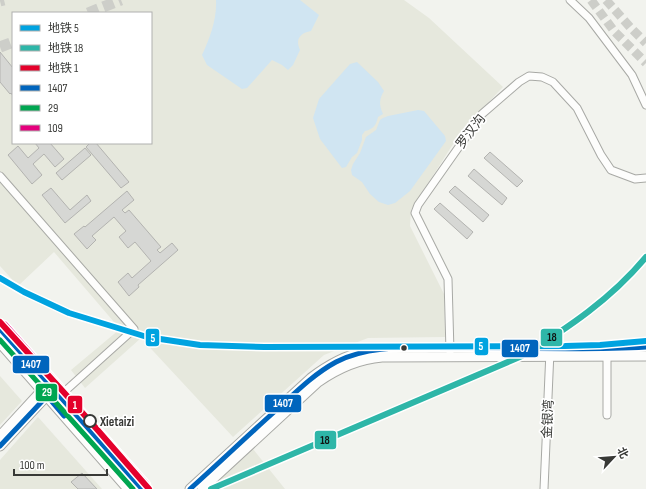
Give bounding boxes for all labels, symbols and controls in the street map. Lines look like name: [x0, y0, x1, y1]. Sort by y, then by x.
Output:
legend: [12, 12, 152, 144]
text: 地铁 5: [48, 21, 79, 36]
text: 地铁 18: [48, 41, 83, 56]
text: 地铁 1: [48, 61, 79, 76]
text: 1407: [48, 81, 68, 96]
text: 29: [48, 101, 58, 116]
street label: 罗汉沟: [453, 111, 489, 152]
text: 109: [48, 121, 63, 136]
line badge: 5: [145, 328, 160, 347]
line badge: 18: [540, 328, 563, 347]
text: 18: [547, 331, 557, 344]
text: 5: [151, 332, 156, 345]
line badge: 5: [474, 337, 489, 356]
line badge: 1407: [501, 339, 539, 358]
text: 5: [479, 340, 484, 353]
text: 1407: [510, 342, 530, 355]
unlabelled marker: [399, 343, 409, 353]
line badge: 1407: [12, 355, 50, 374]
text: 1407: [21, 358, 41, 371]
line badge: 29: [35, 383, 58, 402]
text: 29: [42, 386, 52, 399]
line badge: 1407: [264, 394, 302, 413]
line badge: 1: [67, 395, 83, 414]
text: 1407: [273, 397, 293, 410]
text: 1: [73, 399, 78, 412]
street label: 金银湾: [539, 399, 557, 439]
marker: Xietaizi: [83, 414, 97, 428]
place label: Xietaizi: [99, 414, 134, 430]
line badge: 18: [314, 430, 337, 450]
text: 18: [320, 434, 330, 447]
north arrow: [594, 437, 634, 477]
text: 北: [614, 445, 631, 461]
scale bar: [14, 451, 107, 477]
text: 100 m: [20, 458, 45, 473]

